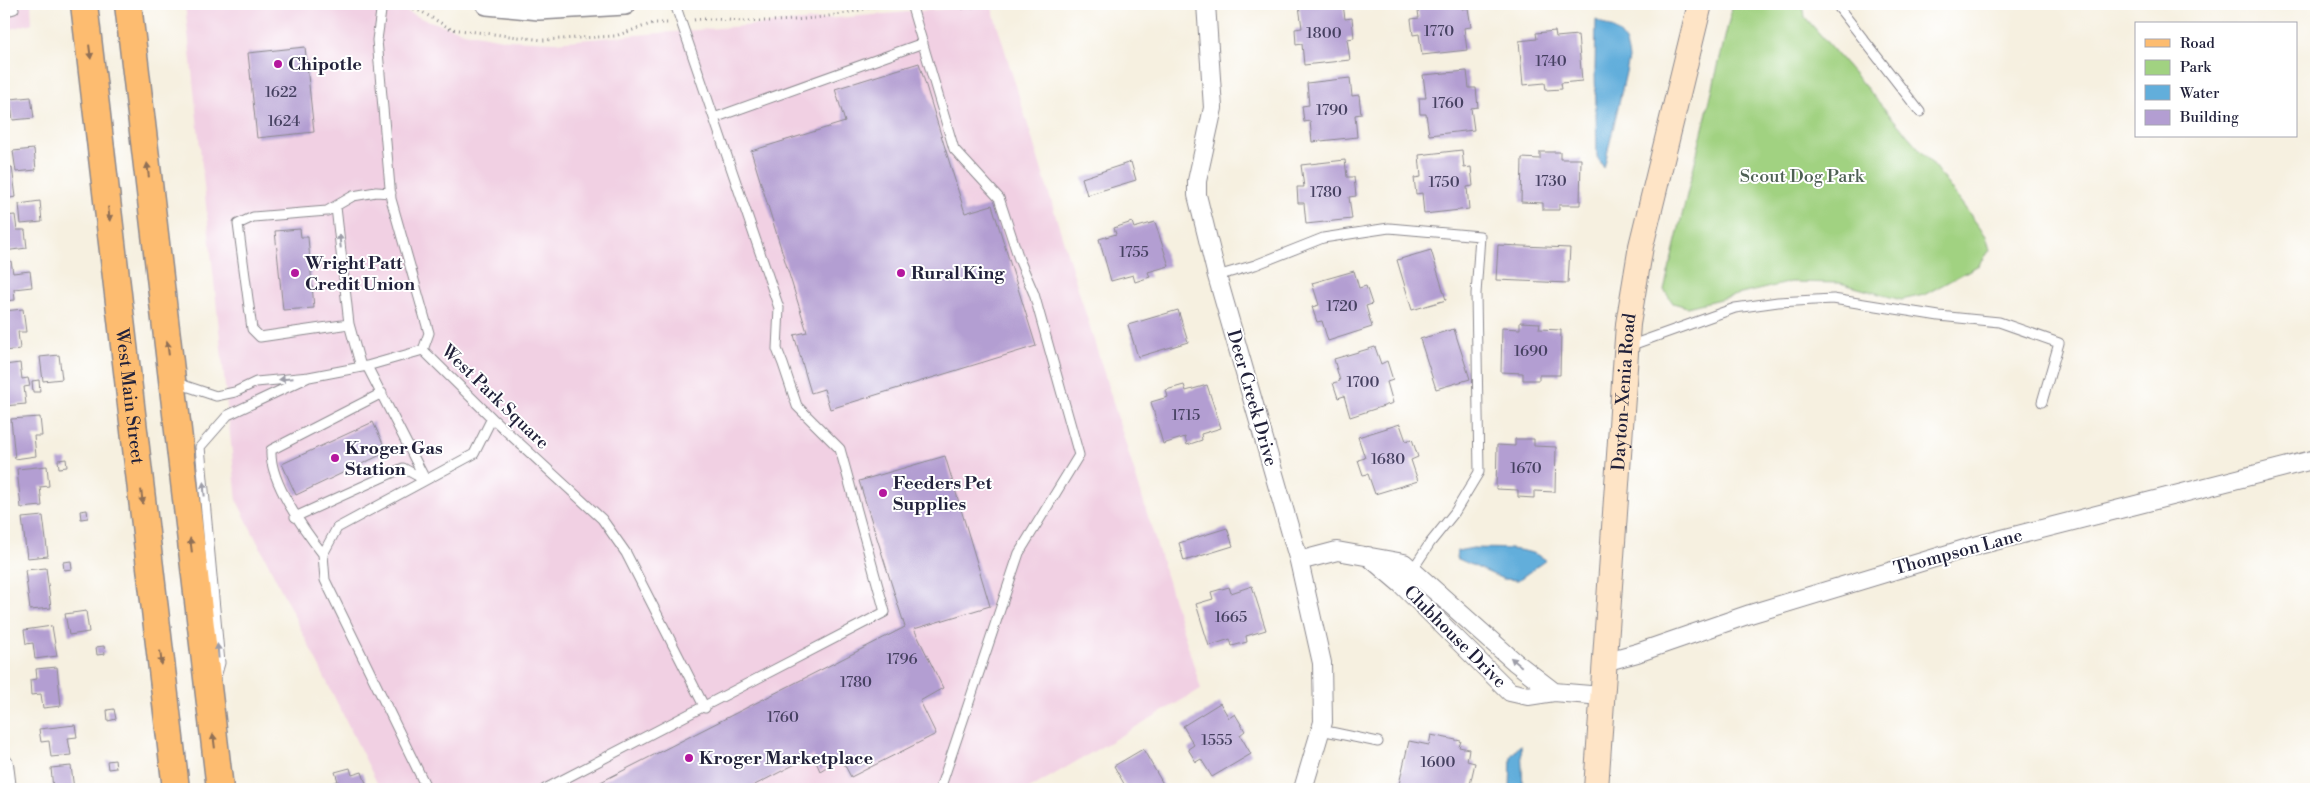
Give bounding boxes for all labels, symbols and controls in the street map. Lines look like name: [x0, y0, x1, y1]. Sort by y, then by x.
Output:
house number: 1770: [1424, 22, 1454, 41]
legend: [2135, 22, 2298, 138]
house number: 1800: [1306, 24, 1342, 43]
text: Road: [2180, 34, 2215, 53]
one-way arrow: [86, 44, 94, 60]
house number: 1740: [1535, 52, 1567, 71]
place label: Chipotle: [288, 53, 362, 76]
marker: Chipotle: [272, 58, 284, 70]
text: Park: [2180, 58, 2212, 77]
house number: 1622: [265, 83, 297, 102]
text: Water: [2179, 84, 2220, 103]
house number: 1760: [1432, 94, 1464, 113]
house number: 1790: [1316, 101, 1348, 120]
text: Building: [2179, 108, 2239, 127]
house number: 1624: [268, 112, 300, 131]
one-way arrow: [143, 161, 151, 177]
park label: Scout Dog Park: [1740, 165, 1866, 188]
house number: 1730: [1535, 172, 1567, 191]
house number: 1750: [1428, 173, 1460, 192]
house number: 1780: [1310, 183, 1342, 202]
one-way arrow: [105, 206, 113, 222]
one-way arrow: [336, 233, 344, 249]
house number: 1755: [1119, 243, 1149, 262]
place label: Wright Patt Credit Union: [304, 252, 415, 296]
place label: Rural King: [911, 262, 1005, 285]
marker: Wright Patt Credit Union: [289, 267, 301, 279]
marker: Rural King: [895, 267, 907, 279]
house number: 1720: [1326, 297, 1358, 316]
street label: Dayton-Xenia Road: [1606, 311, 1641, 471]
street label: West Main Street: [110, 326, 149, 466]
street label: Deer Creek Drive: [1222, 327, 1282, 469]
street label: West Park Square: [436, 339, 554, 454]
one-way arrow: [164, 340, 172, 356]
house number: 1690: [1514, 342, 1548, 361]
house number: 1700: [1347, 373, 1379, 392]
one-way arrow: [277, 375, 293, 383]
house number: 1715: [1172, 406, 1200, 425]
place label: Kroger Gas Station: [345, 437, 443, 481]
house number: 1680: [1371, 450, 1405, 469]
marker: Kroger Gas Station: [329, 452, 341, 464]
house number: 1670: [1510, 459, 1542, 478]
place label: Feeders Pet Supplies: [893, 472, 992, 516]
one-way arrow: [200, 481, 208, 497]
marker: Feeders Pet Supplies: [877, 487, 889, 499]
one-way arrow: [138, 489, 146, 505]
street label: Thompson Lane: [1891, 524, 2025, 580]
one-way arrow: [187, 536, 195, 552]
street label: Clubhouse Drive: [1399, 581, 1511, 693]
house number: 1665: [1215, 608, 1247, 627]
one-way arrow: [214, 643, 222, 659]
one-way arrow: [157, 650, 165, 666]
house number: 1796: [886, 650, 918, 669]
one-way arrow: [1509, 656, 1522, 667]
house number: 1780: [840, 673, 872, 692]
house number: 1760: [767, 708, 799, 727]
house number: 1555: [1201, 731, 1233, 750]
one-way arrow: [210, 733, 218, 749]
place label: Kroger Marketplace: [699, 747, 873, 770]
marker: Kroger Marketplace: [683, 752, 695, 764]
house number: 1600: [1421, 753, 1456, 772]

